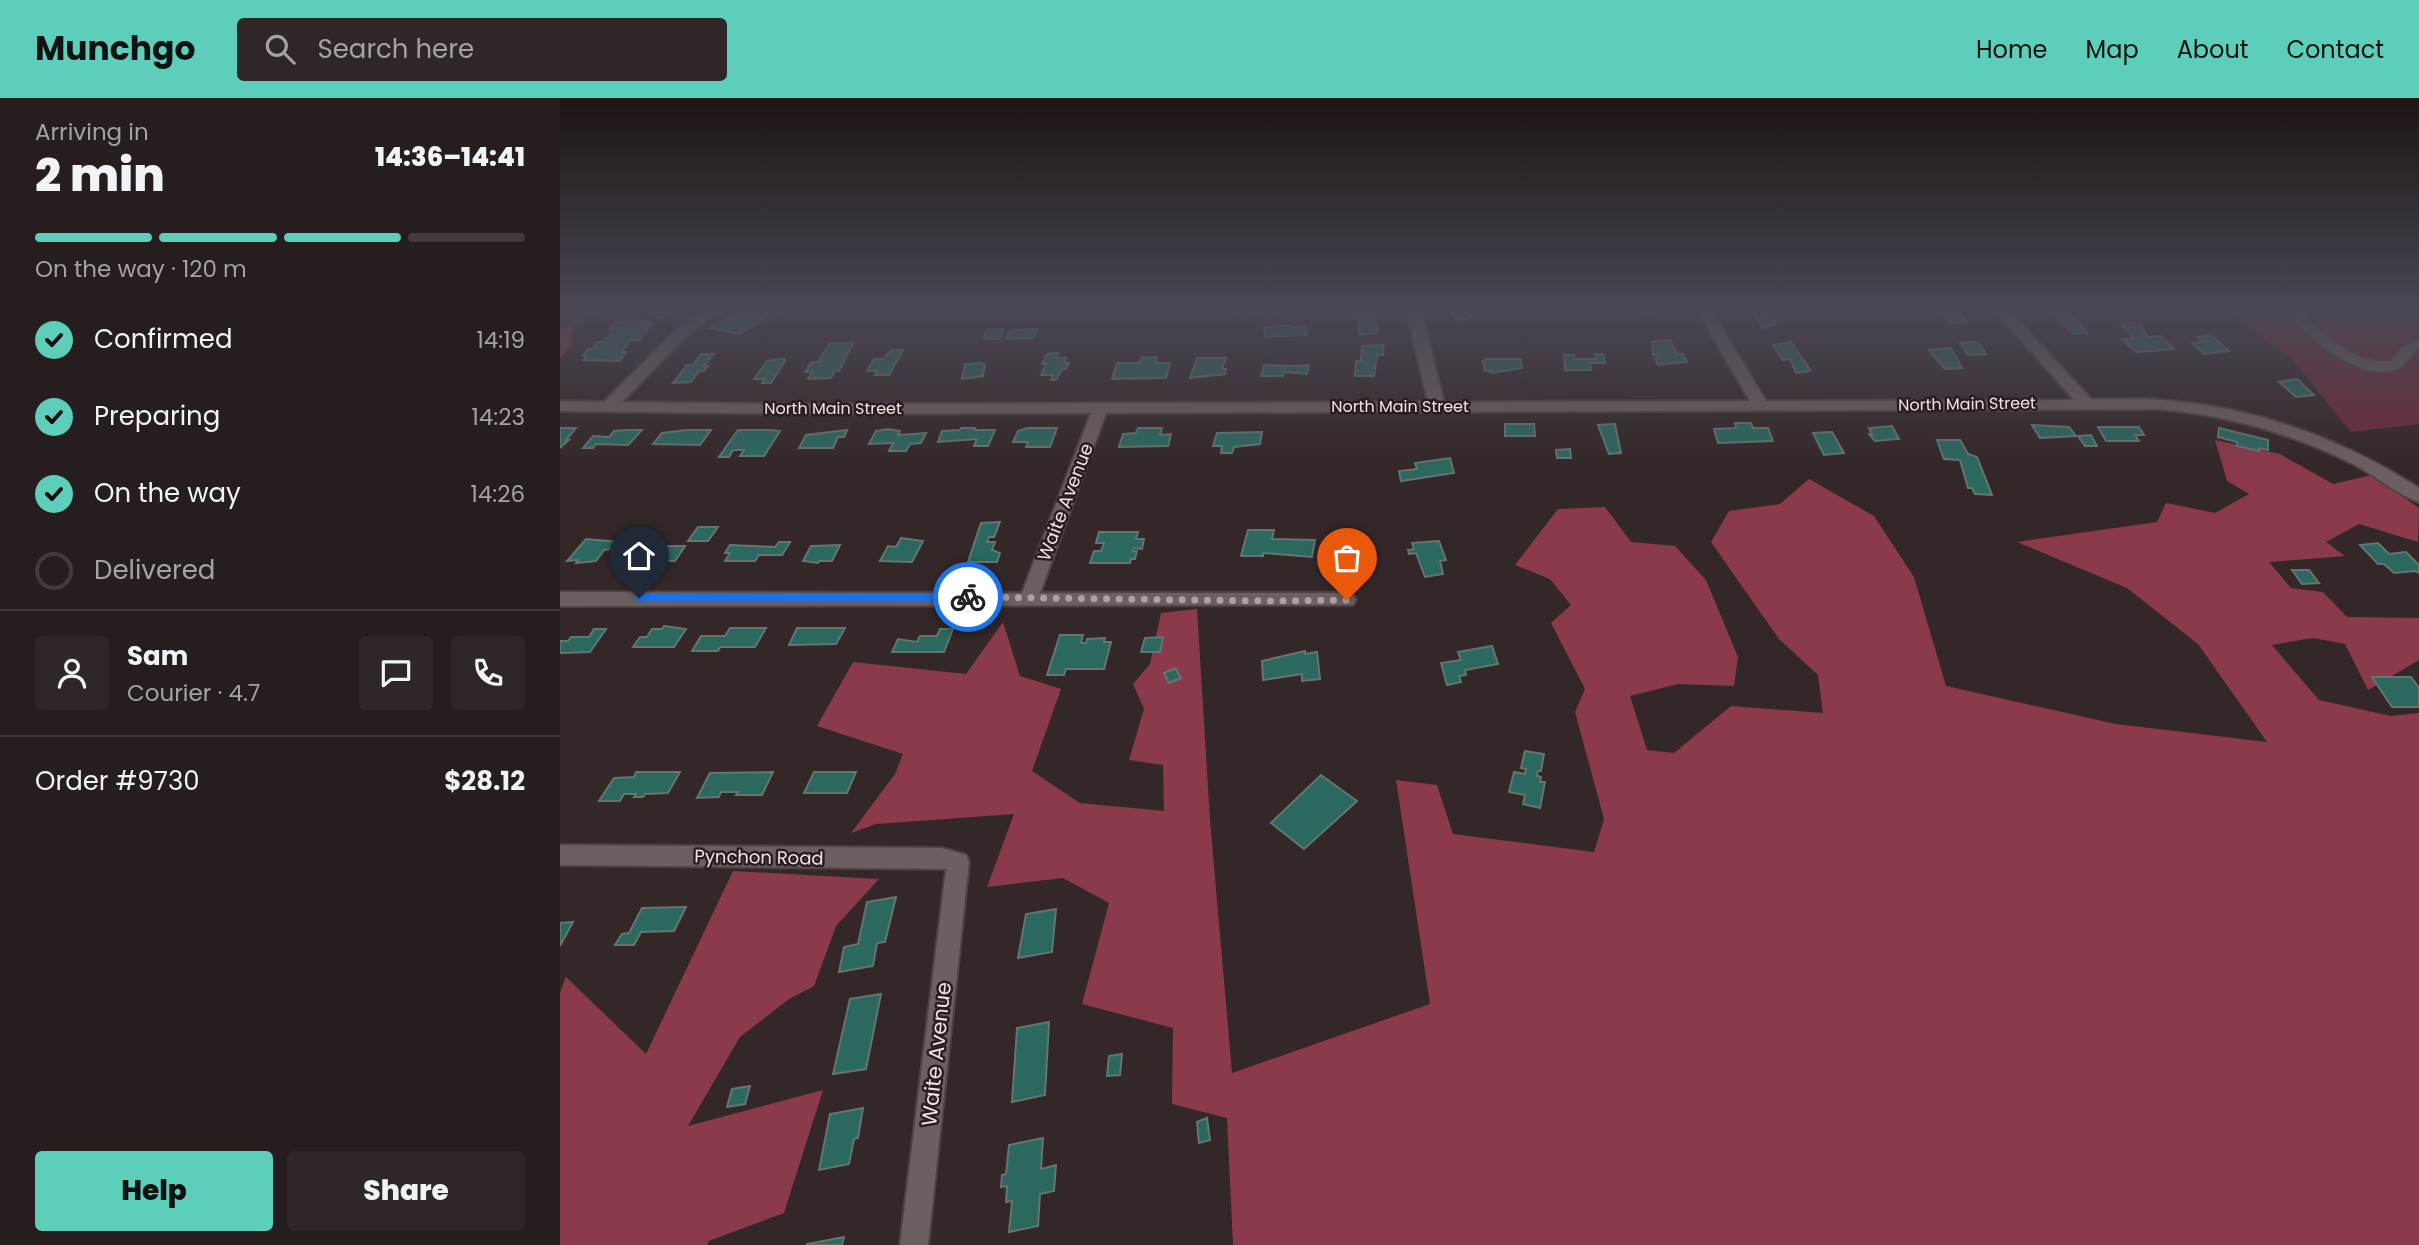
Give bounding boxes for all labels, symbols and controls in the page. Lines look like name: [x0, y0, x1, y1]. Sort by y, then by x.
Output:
search box: [237, 18, 727, 81]
text: Munchgo: [35, 25, 195, 72]
icon: search: [261, 30, 299, 68]
text: Search here: [317, 31, 474, 67]
text: Home: [1976, 33, 2048, 66]
text: Map: [2086, 33, 2139, 66]
text: About: [2177, 33, 2248, 66]
text: Contact: [2286, 33, 2384, 66]
text: Arriving in: [35, 116, 149, 148]
text: 14:36–14:41: [375, 139, 525, 175]
text: 2 min: [35, 143, 165, 207]
text: On the way · 120 m: [35, 253, 247, 285]
icon: check: [35, 321, 73, 359]
text: Confirmed: [94, 321, 232, 357]
text: 14:19: [476, 324, 525, 356]
street label: North Main Street: [1898, 391, 2036, 417]
street label: North Main Street: [1331, 395, 1469, 418]
street label: North Main Street: [764, 397, 902, 420]
icon: check: [35, 398, 73, 436]
text: Preparing: [94, 398, 220, 434]
text: 14:23: [472, 401, 525, 433]
street label: Waite Avenue: [1031, 440, 1099, 564]
icon: check: [35, 475, 73, 513]
text: On the way: [94, 475, 241, 511]
text: 14:26: [470, 478, 525, 510]
pin: [609, 526, 669, 598]
pin: [1317, 528, 1377, 600]
icon: home: [620, 537, 658, 575]
icon: bag: [1328, 539, 1366, 577]
text: Delivered: [94, 552, 215, 588]
courier: [933, 562, 1003, 632]
icon: bike: [949, 578, 987, 616]
button: person: [35, 636, 109, 710]
button: chat: [359, 636, 433, 710]
button: phone: [451, 636, 525, 710]
text: Sam: [127, 638, 188, 674]
text: Courier · 4.7: [127, 677, 260, 709]
text: Order #9730: [35, 763, 200, 799]
text: $28.12: [444, 763, 525, 799]
street label: Pynchon Road: [694, 843, 824, 871]
street label: Waite Avenue: [914, 980, 958, 1128]
button: Help: [35, 1151, 273, 1231]
button: Share: [287, 1151, 525, 1231]

